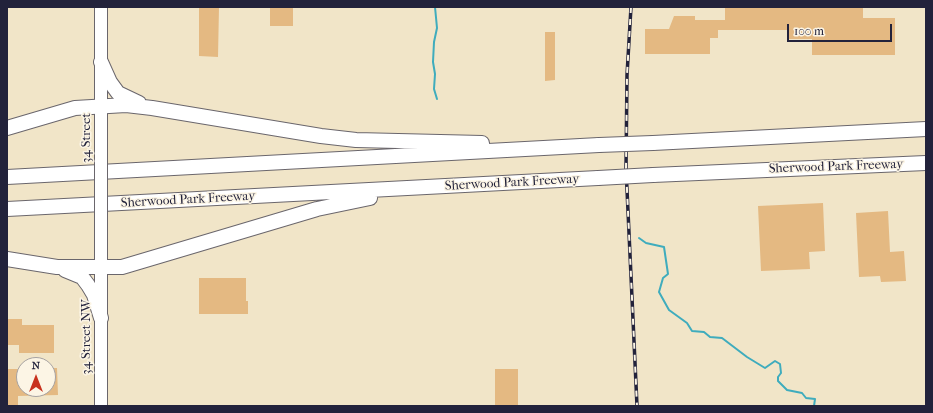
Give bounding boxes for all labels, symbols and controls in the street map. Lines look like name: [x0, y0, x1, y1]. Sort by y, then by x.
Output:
scale bar: [789, 16, 894, 42]
text: 100 m: [794, 24, 824, 38]
street label: 34 Street: [79, 113, 95, 163]
street label: Sherwood Park Freeway: [769, 157, 903, 177]
street label: Sherwood Park Freeway: [444, 172, 580, 194]
street label: Sherwood Park Freeway: [120, 189, 256, 211]
street label: 34 Street NW: [79, 299, 95, 375]
north arrow: [16, 357, 56, 397]
text: N: [32, 359, 40, 372]

